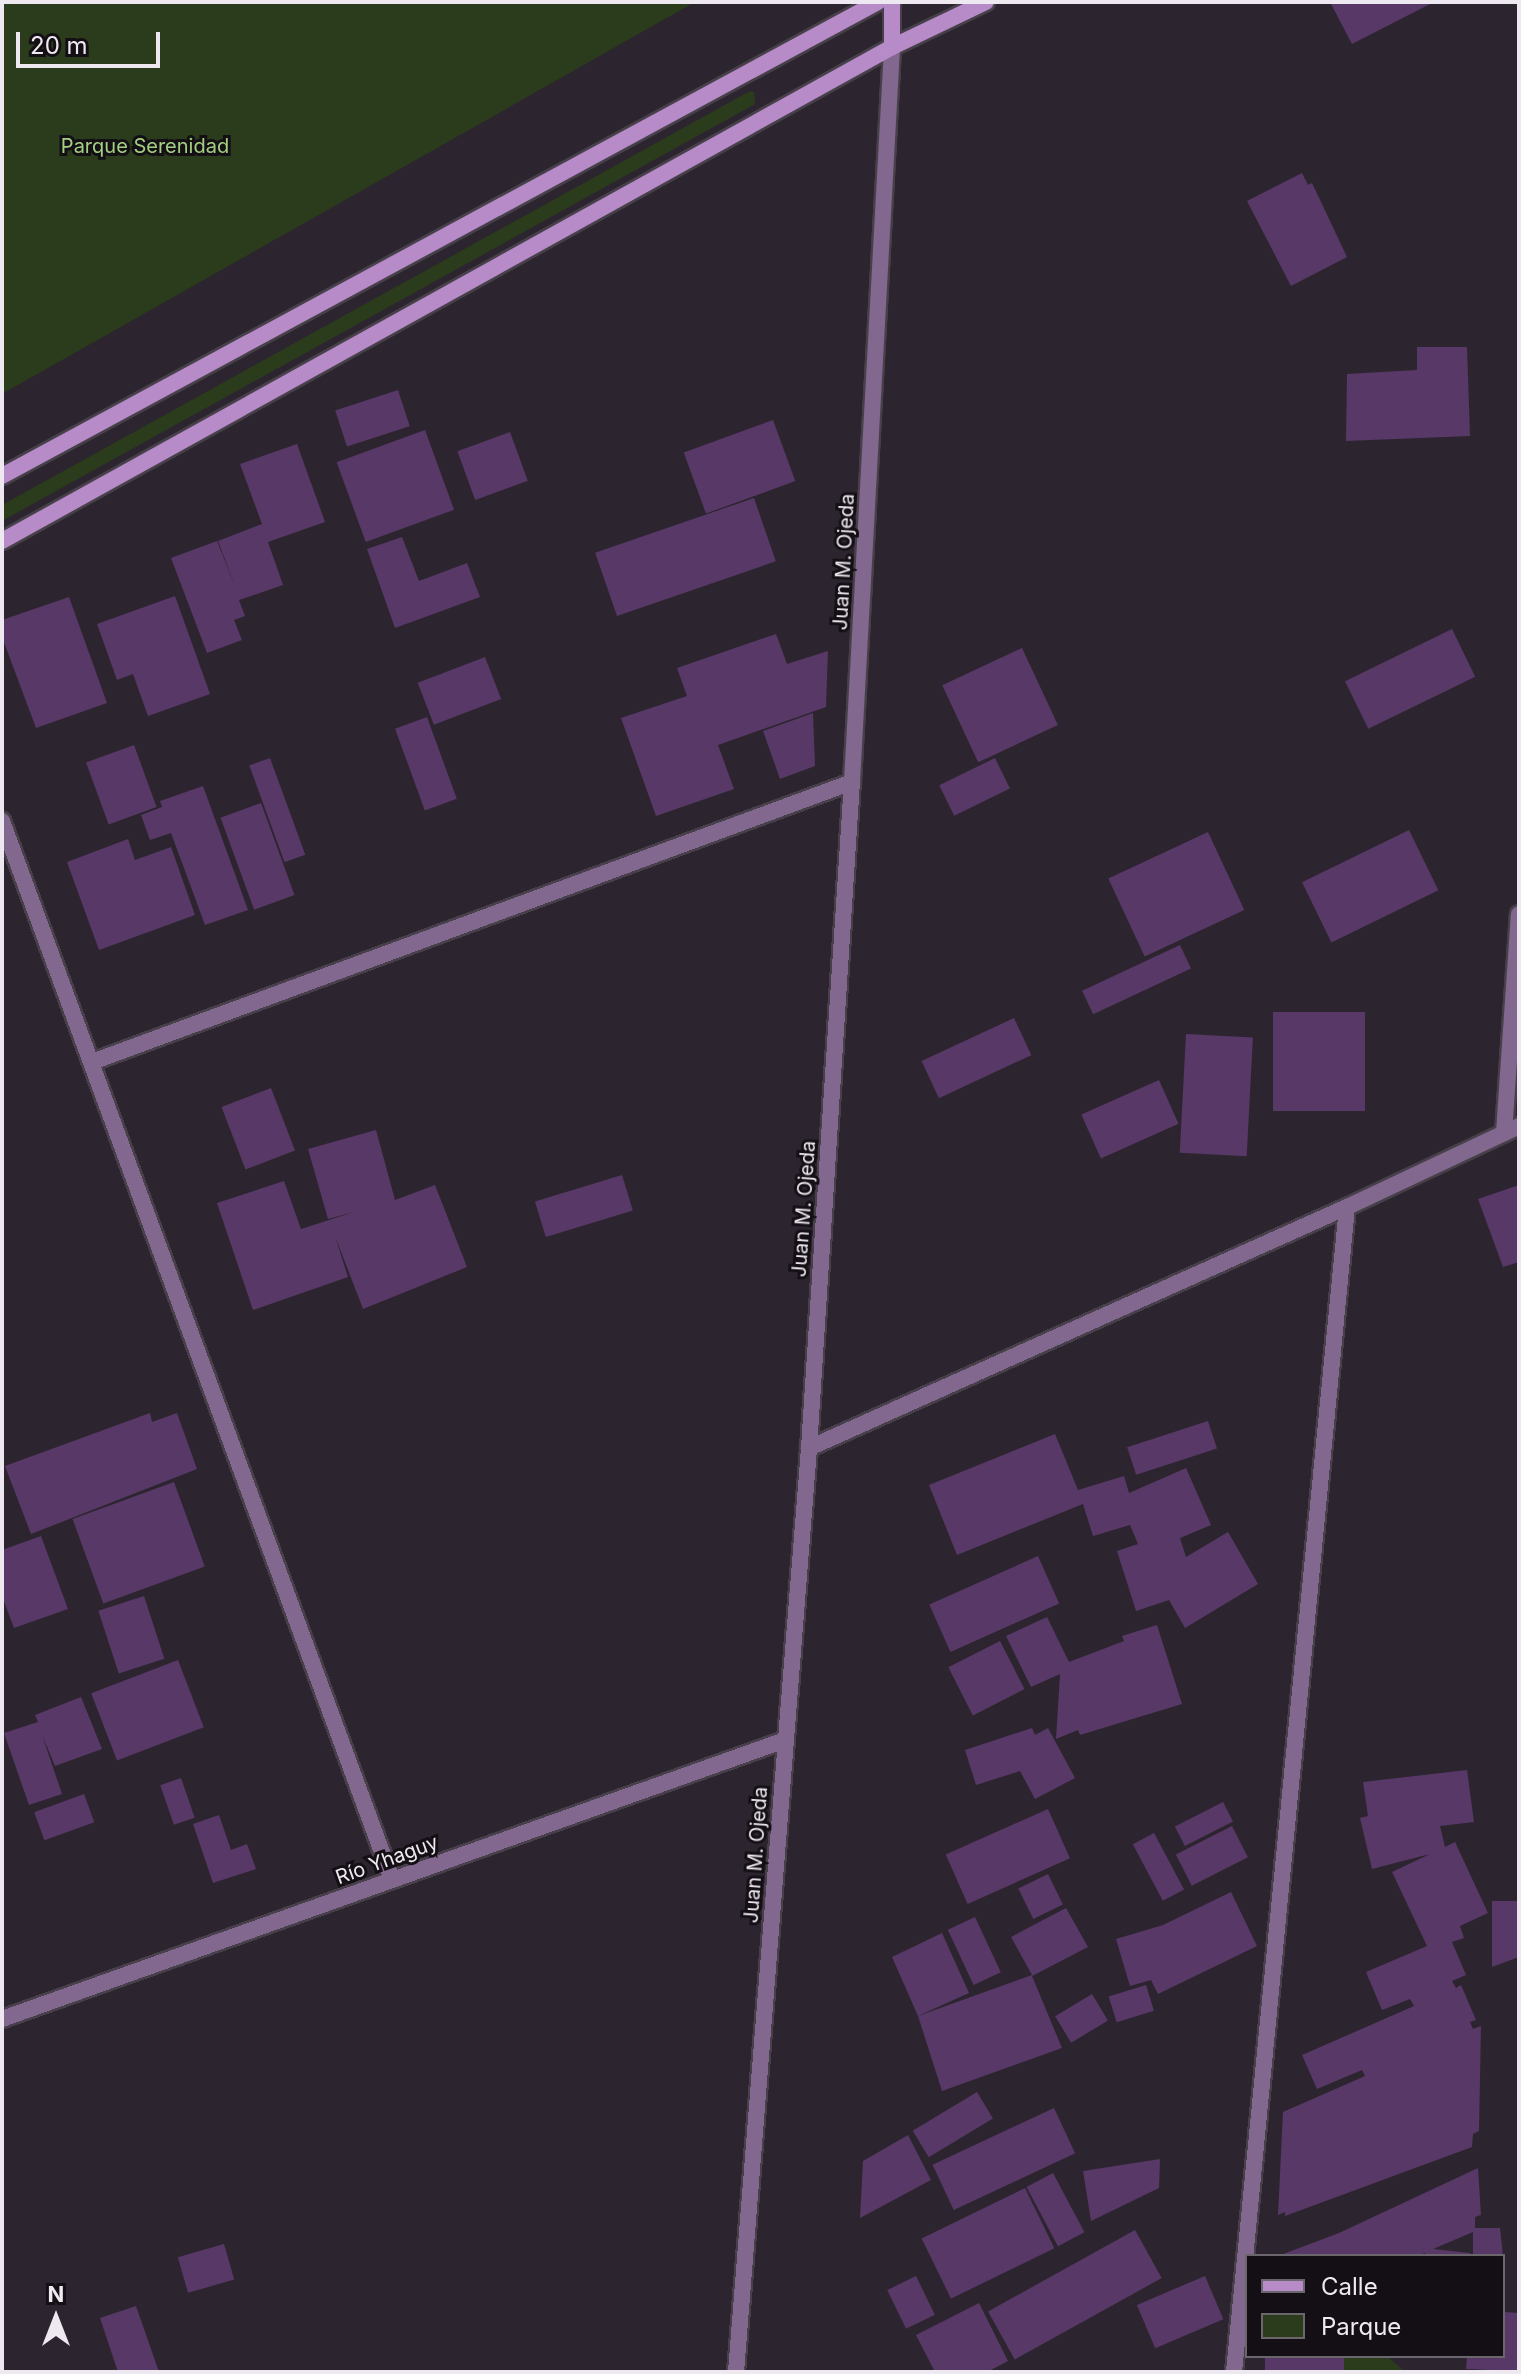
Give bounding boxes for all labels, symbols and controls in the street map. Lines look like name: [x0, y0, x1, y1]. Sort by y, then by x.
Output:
scale bar: [20, 16, 164, 66]
text: 20 m: [30, 31, 88, 60]
park label: Parque Serenidad: [61, 134, 229, 158]
street label: Juan M. Ojeda: [828, 493, 860, 631]
street label: Juan M. Ojeda: [787, 1140, 821, 1278]
street label: Juan M. Ojeda: [739, 1786, 773, 1924]
street label: Río Yhaguy: [332, 1830, 442, 1890]
legend: [1245, 2254, 1505, 2358]
text: Calle: [1321, 2272, 1378, 2301]
north arrow: [16, 2278, 96, 2358]
text: N: [48, 2281, 64, 2307]
text: Parque: [1321, 2312, 1401, 2341]

